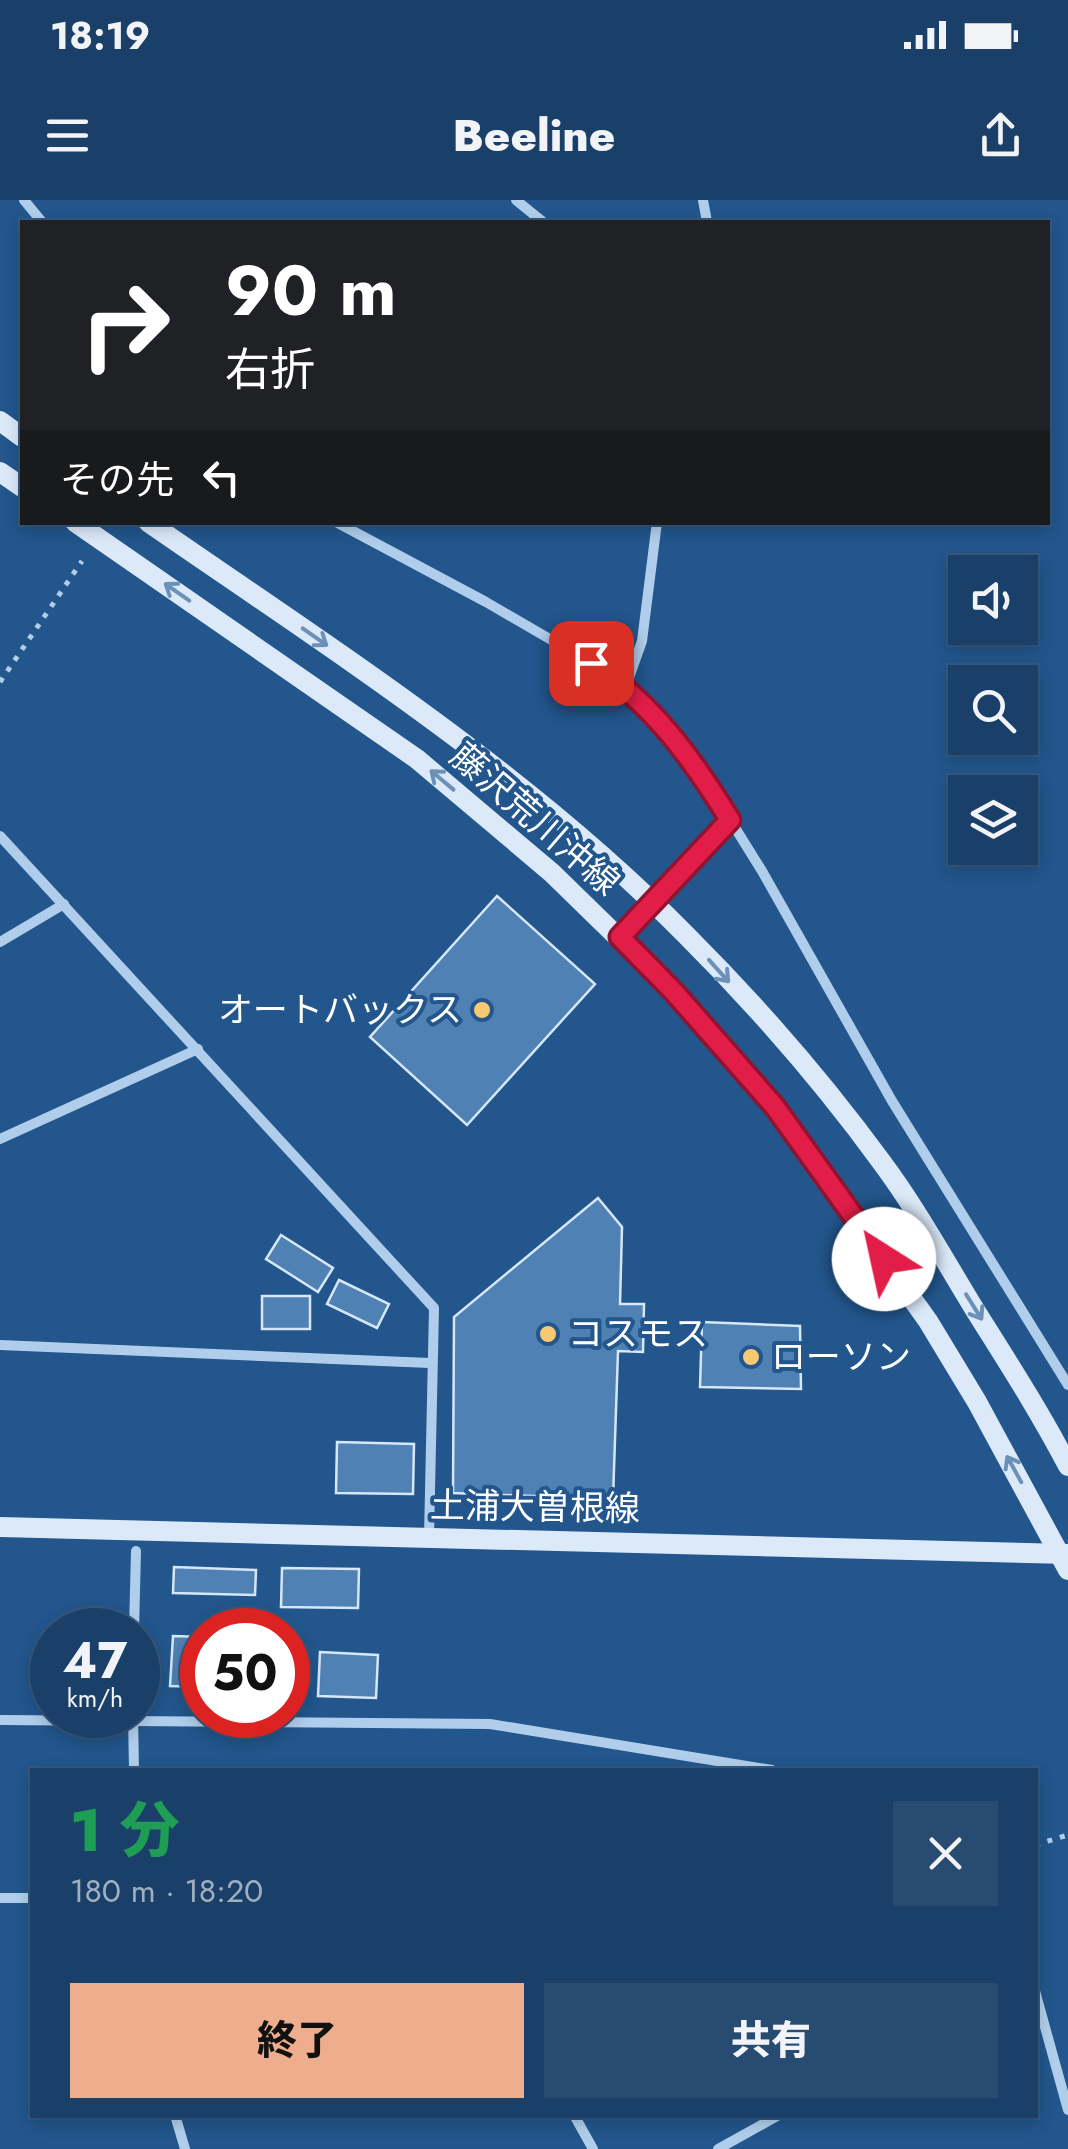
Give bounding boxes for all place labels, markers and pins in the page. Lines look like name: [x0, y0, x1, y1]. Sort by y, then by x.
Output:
pin: [549, 621, 634, 706]
place label: オートバックス: [218, 985, 462, 1035]
marker: オートバックス: [471, 999, 493, 1021]
place label: コスモス: [568, 1309, 708, 1359]
marker: コスモス: [537, 1323, 559, 1345]
place label: ローソン: [771, 1332, 911, 1382]
marker: ローソン: [740, 1346, 762, 1368]

